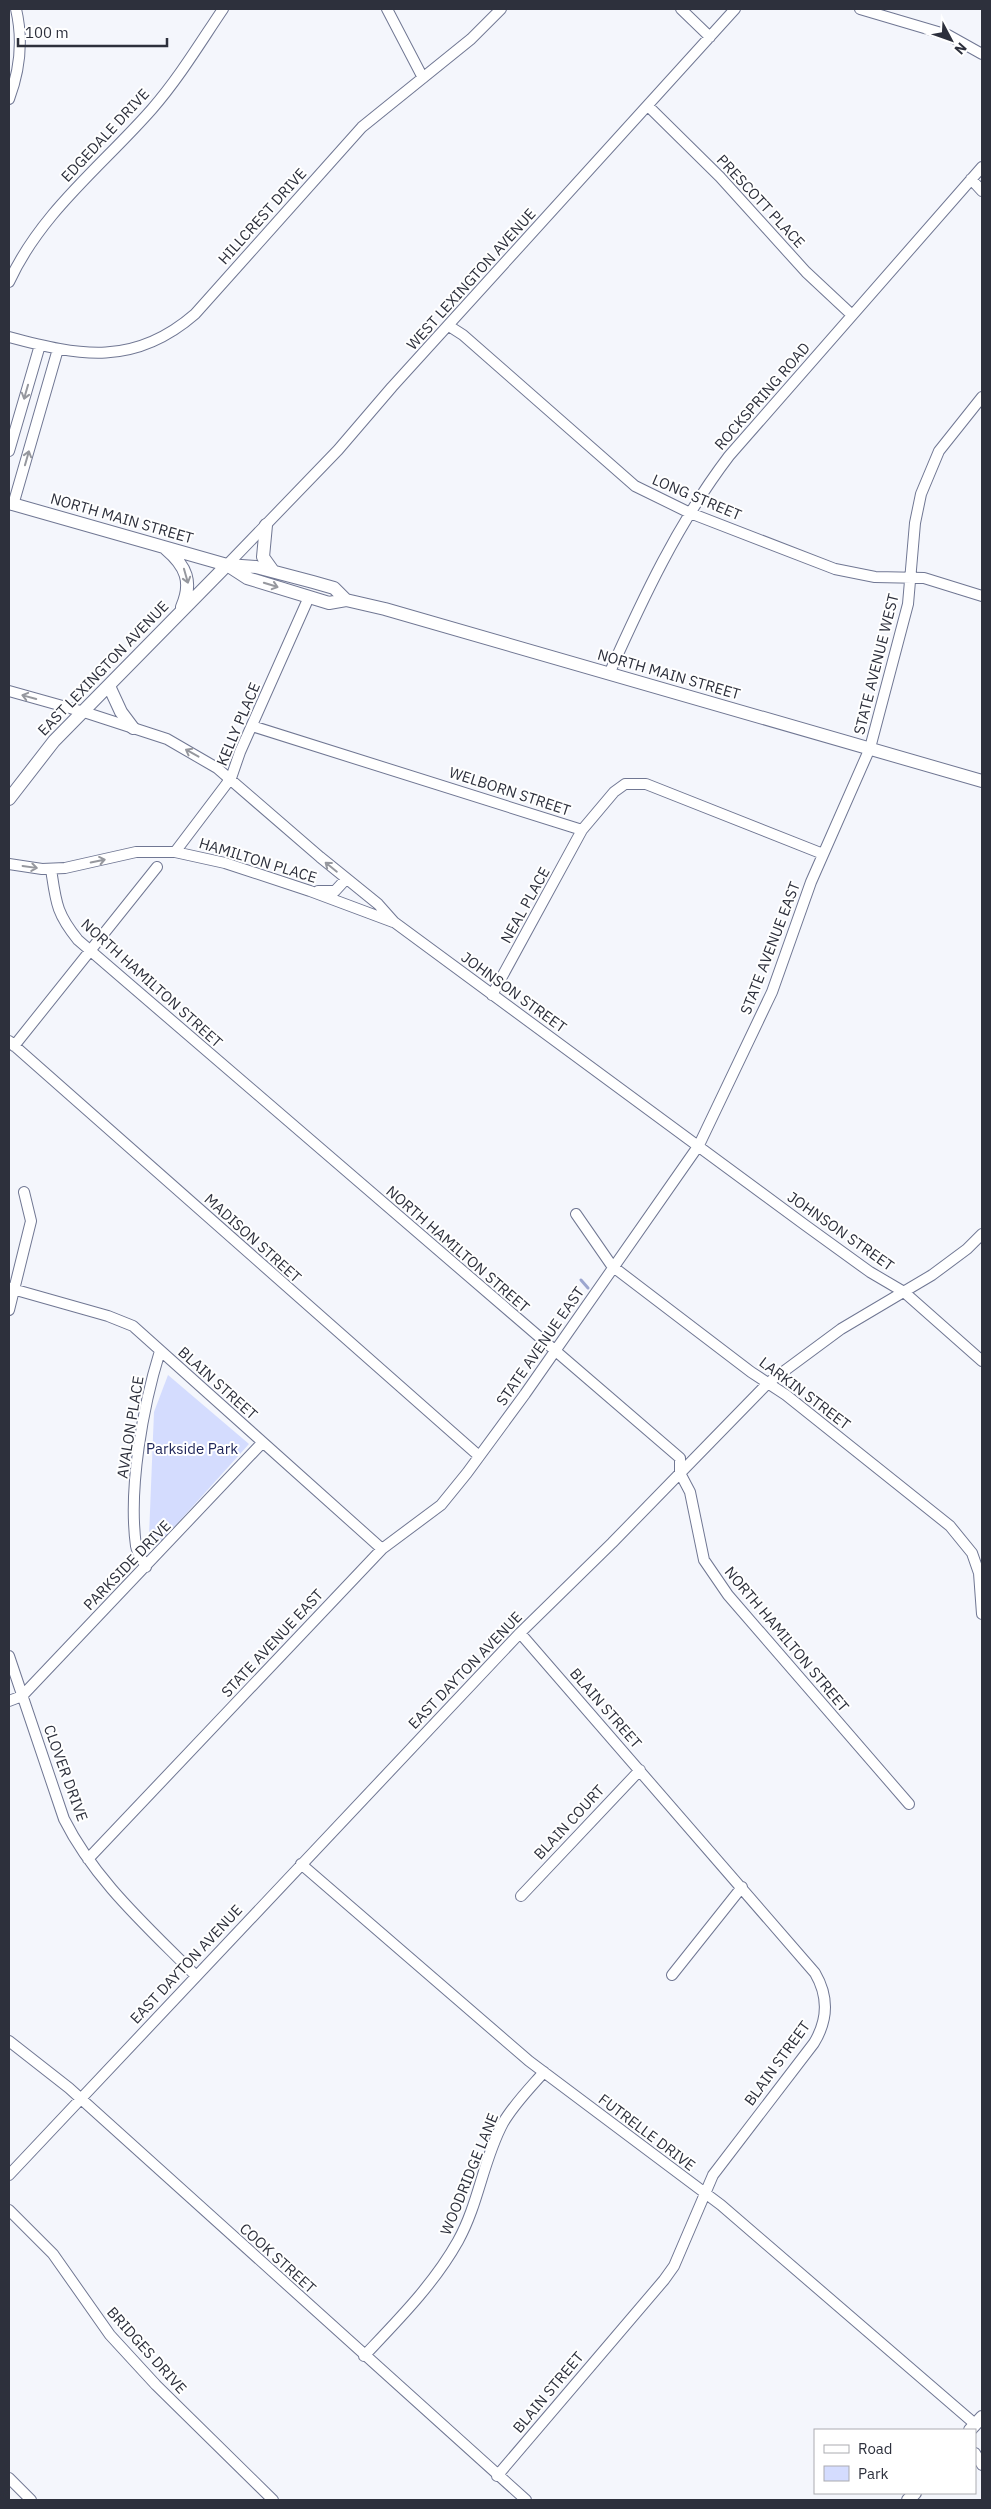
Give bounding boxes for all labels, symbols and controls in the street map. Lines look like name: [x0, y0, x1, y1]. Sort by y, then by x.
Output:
scale bar: [18, 15, 166, 47]
north arrow: [926, 15, 976, 65]
text: 100 m: [25, 23, 69, 42]
text: N: [951, 39, 971, 58]
street label: EDGEDALE DRIVE: [57, 84, 153, 186]
street label: PRESCOTT PLACE: [713, 150, 809, 252]
street label: HILLCREST DRIVE: [214, 164, 310, 268]
street label: WEST LEXINGTON AVENUE: [402, 204, 540, 354]
street label: ROCKSPRING ROAD: [710, 338, 814, 454]
one-way arrow: [21, 383, 31, 399]
one-way arrow: [22, 450, 32, 466]
street label: LONG STREET: [650, 470, 745, 524]
street label: NORTH MAIN STREET: [48, 488, 196, 548]
one-way arrow: [181, 568, 191, 584]
one-way arrow: [262, 581, 278, 591]
street label: STATE AVENUE WEST: [849, 591, 903, 737]
street label: EAST LEXINGTON AVENUE: [34, 597, 172, 739]
street label: NORTH MAIN STREET: [595, 644, 743, 704]
street label: KELLY PLACE: [212, 679, 264, 769]
one-way arrow: [22, 692, 38, 701]
one-way arrow: [185, 748, 200, 758]
street label: WELBORN STREET: [447, 762, 574, 820]
street label: HAMILTON PLACE: [197, 833, 319, 887]
one-way arrow: [90, 855, 106, 865]
one-way arrow: [325, 861, 338, 872]
one-way arrow: [21, 863, 37, 873]
street label: NEAL PLACE: [496, 863, 554, 947]
street label: STATE AVENUE EAST: [736, 878, 804, 1017]
street label: NORTH HAMILTON STREET: [77, 914, 227, 1052]
street label: JOHNSON STREET: [458, 947, 571, 1037]
street label: NORTH HAMILTON STREET: [382, 1182, 534, 1317]
street label: JOHNSON STREET: [784, 1187, 898, 1275]
street label: MADISON STREET: [201, 1189, 306, 1287]
street label: STATE AVENUE EAST: [492, 1282, 588, 1409]
street label: BLAIN STREET: [174, 1342, 262, 1424]
street label: LARKIN STREET: [756, 1352, 855, 1434]
street label: AVALON PLACE: [113, 1374, 147, 1480]
park label: Parkside Park: [146, 1439, 238, 1458]
street label: PARKSIDE DRIVE: [79, 1516, 175, 1614]
street label: NORTH HAMILTON STREET: [721, 1562, 854, 1716]
street label: STATE AVENUE EAST: [217, 1585, 327, 1701]
street label: EAST DAYTON AVENUE: [404, 1607, 526, 1733]
street label: BLAIN STREET: [566, 1664, 646, 1752]
street label: CLOVER DRIVE: [40, 1722, 92, 1824]
street label: BLAIN COURT: [530, 1780, 609, 1863]
street label: EAST DAYTON AVENUE: [126, 1900, 246, 2028]
street label: BLAIN STREET: [740, 2017, 814, 2109]
street label: FUTRELLE DRIVE: [595, 2089, 699, 2175]
street label: WOODRIDGE LANE: [436, 2110, 502, 2238]
street label: COOK STREET: [236, 2219, 320, 2298]
street label: BRIDGES DRIVE: [103, 2303, 191, 2397]
street label: BLAIN STREET: [509, 2347, 588, 2436]
legend: [814, 2429, 976, 2494]
text: Road: [858, 2439, 893, 2458]
text: Park: [858, 2464, 888, 2483]

